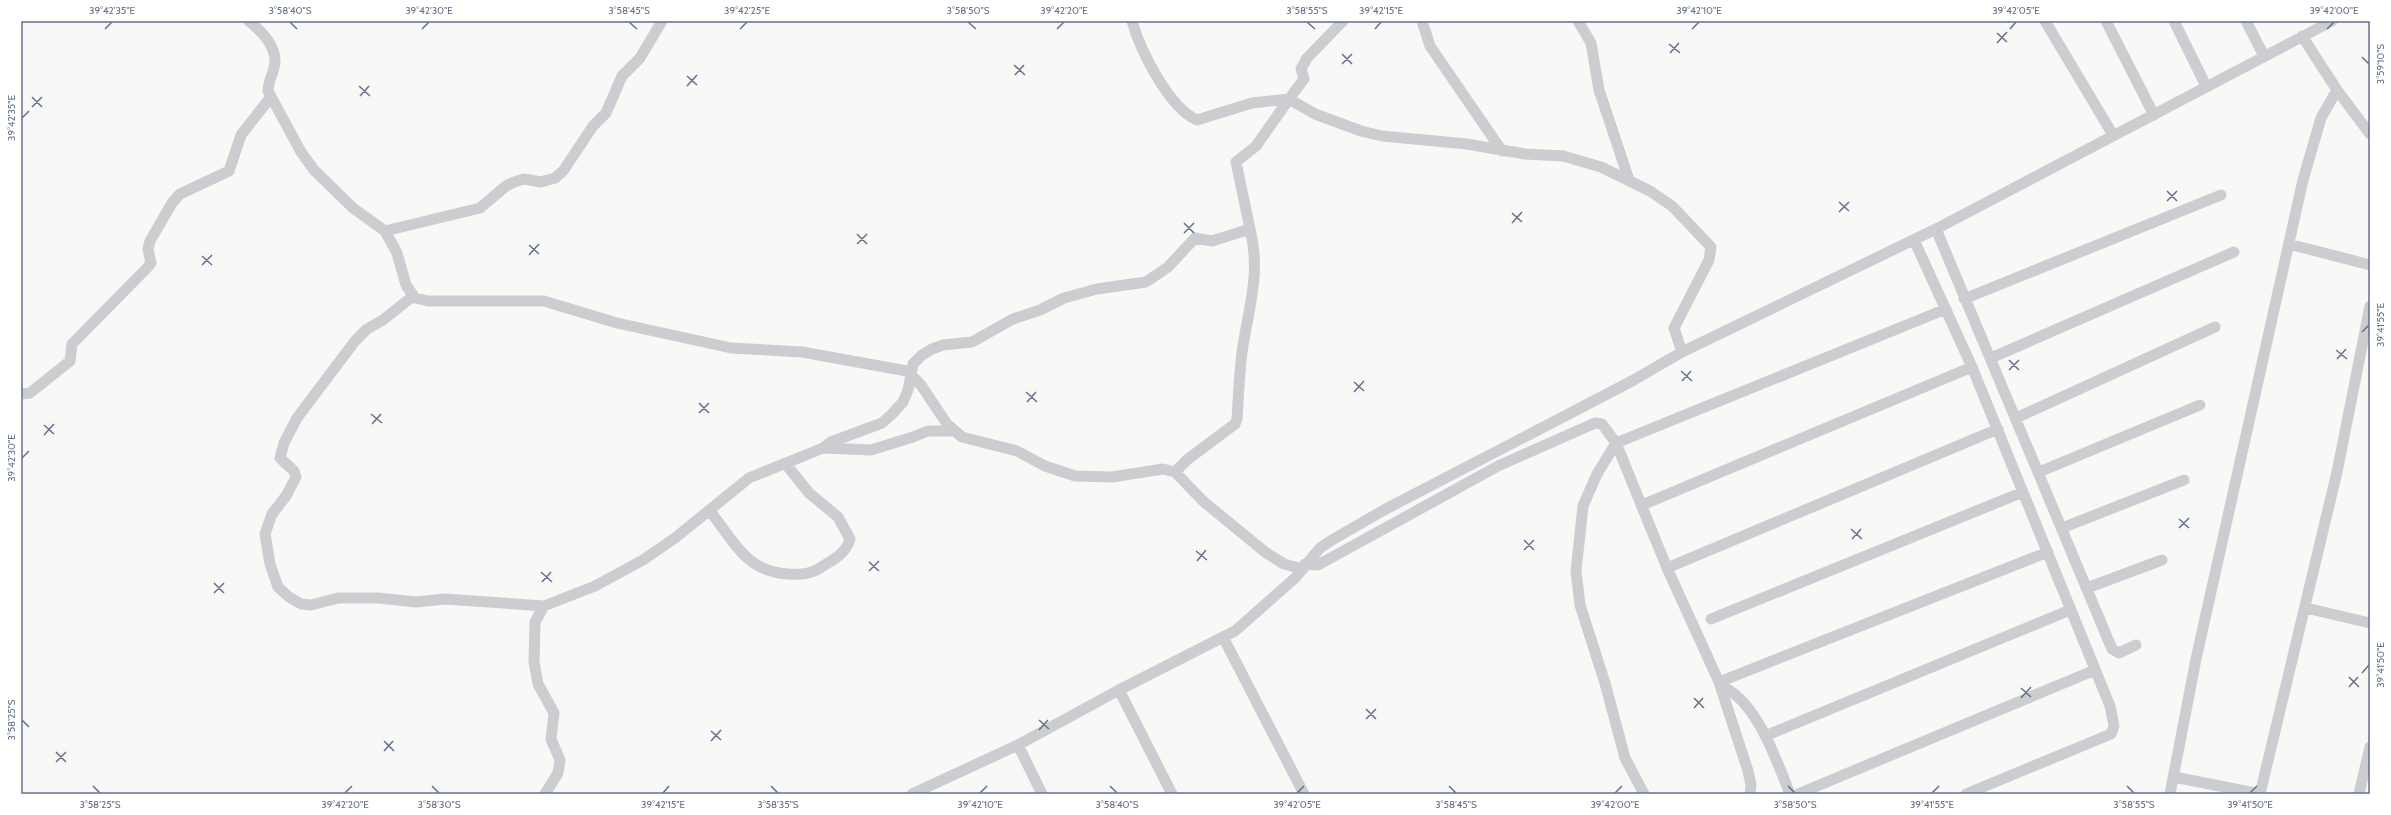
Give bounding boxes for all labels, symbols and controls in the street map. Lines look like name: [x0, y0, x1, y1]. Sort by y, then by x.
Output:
text: 39°42'35"E: [89, 4, 135, 17]
text: 3°58'40"S: [268, 4, 312, 17]
text: 39°42'30"E: [405, 4, 453, 17]
text: 3°58'45"S: [608, 4, 650, 17]
text: 39°42'25"E: [724, 4, 770, 17]
text: 3°58'50"S: [947, 4, 990, 17]
text: 39°42'20"E: [1040, 4, 1088, 17]
text: 3°58'55"S: [1286, 4, 1328, 17]
text: 39°42'15"E: [1359, 4, 1403, 17]
text: 39°42'10"E: [1676, 4, 1722, 17]
text: 39°42'05"E: [1992, 4, 2040, 17]
text: 39°42'00"E: [2309, 4, 2359, 17]
text: 3°59'10"S: [2374, 44, 2387, 84]
text: 39°42'35"E: [5, 95, 18, 141]
text: 39°41'55"E: [2374, 303, 2387, 347]
text: 39°42'30"E: [5, 434, 18, 482]
text: 39°41'50"E: [2374, 642, 2387, 688]
text: 3°58'25"S: [5, 699, 18, 741]
text: 3°58'25"S: [79, 798, 121, 811]
text: 39°42'20"E: [321, 798, 369, 811]
text: 3°58'30"S: [418, 798, 461, 811]
text: 39°42'15"E: [641, 798, 685, 811]
text: 3°58'35"S: [757, 798, 799, 811]
text: 39°42'10"E: [957, 798, 1003, 811]
text: 3°58'40"S: [1095, 798, 1139, 811]
text: 39°42'05"E: [1273, 798, 1321, 811]
text: 3°58'45"S: [1435, 798, 1477, 811]
text: 39°42'00"E: [1590, 798, 1640, 811]
text: 3°58'50"S: [1774, 798, 1817, 811]
text: 39°41'55"E: [1910, 798, 1954, 811]
text: 3°58'55"S: [2113, 798, 2155, 811]
text: 39°41'50"E: [2227, 798, 2273, 811]

